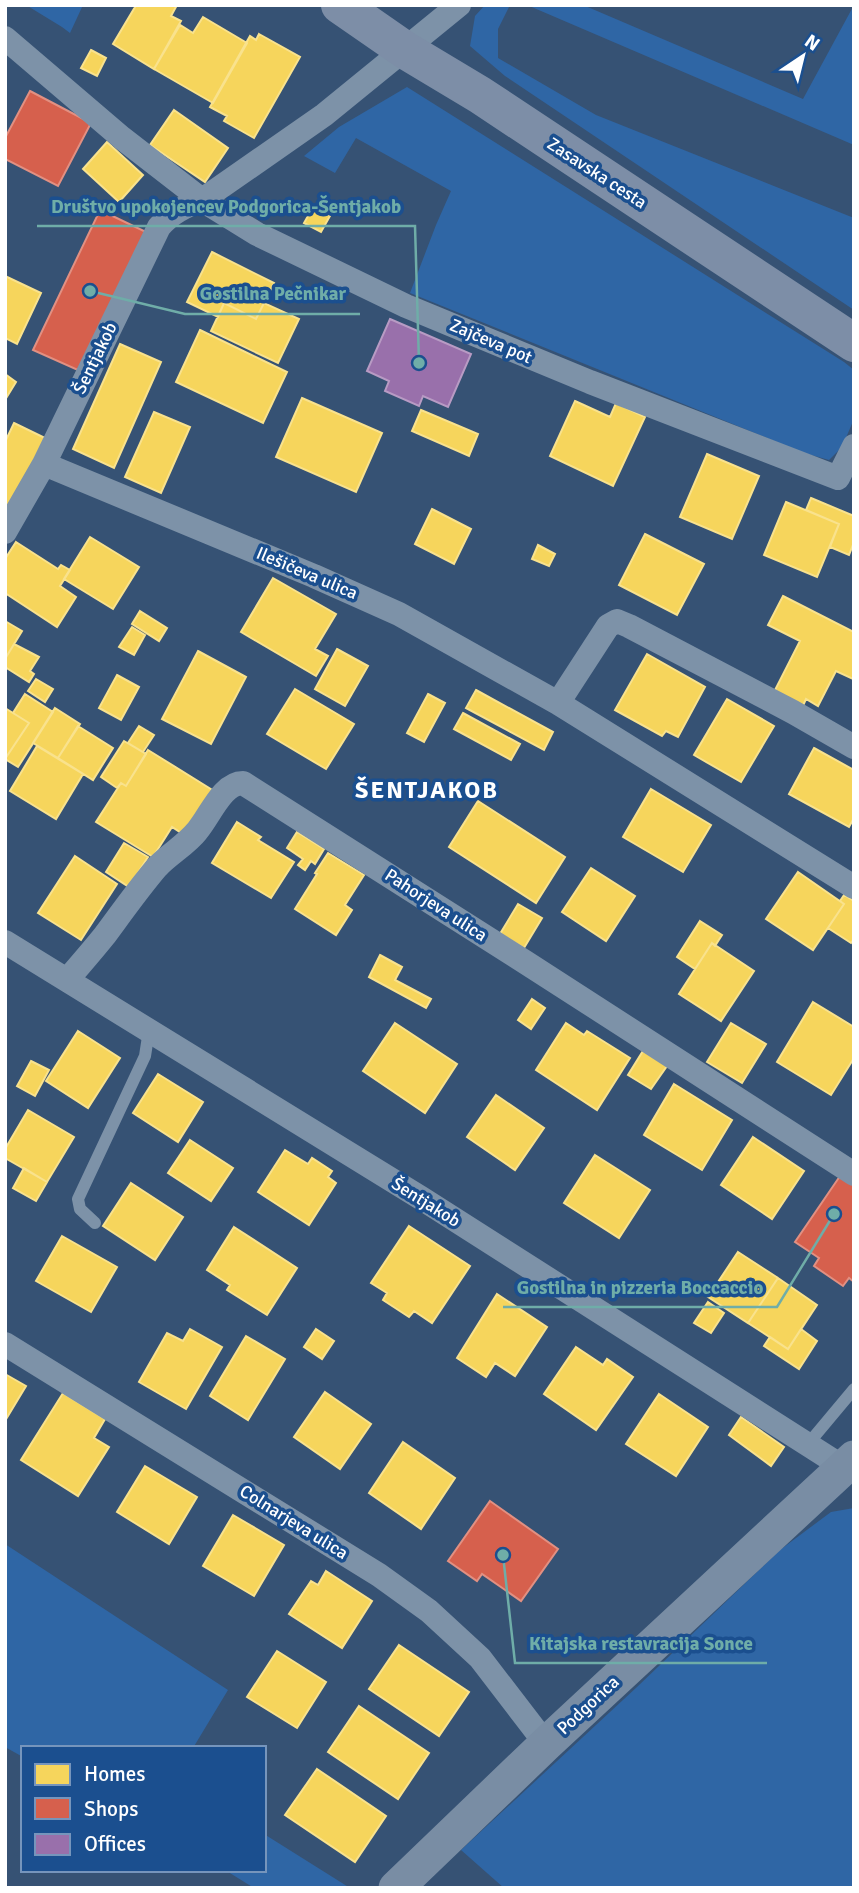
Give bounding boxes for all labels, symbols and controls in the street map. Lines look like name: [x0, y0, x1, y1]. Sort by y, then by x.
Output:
north arrow: [768, 21, 838, 91]
text: N: [800, 29, 824, 57]
street label: Zasavska cesta: [543, 133, 651, 213]
callout: Društvo upokojencev Podgorica-Šentjakob: [37, 186, 415, 226]
text: Društvo upokojencev Podgorica-Šentjakob: [51, 195, 401, 219]
callout: Gostilna Pečnikar: [185, 274, 360, 314]
text: Gostilna Pečnikar: [200, 282, 347, 306]
street label: Zajčeva pot: [446, 314, 536, 368]
street label: Šentjakob: [68, 319, 122, 397]
street label: Ilešičeva ulica: [253, 542, 361, 604]
district label: ŠENTJAKOB: [355, 775, 499, 805]
street label: Pahorjeva ulica: [381, 864, 491, 946]
street label: Šentjakob: [388, 1172, 464, 1232]
callout: Gostilna in pizzeria Boccaccio: [503, 1267, 777, 1307]
text: Gostilna in pizzeria Boccaccio: [517, 1276, 763, 1300]
street label: Colnarjeva ulica: [236, 1480, 352, 1564]
callout: Kitajska restavracija Sonce: [515, 1623, 767, 1663]
text: Kitajska restavracija Sonce: [529, 1632, 753, 1656]
street label: Podgorica: [552, 1671, 624, 1739]
legend: [21, 1746, 266, 1872]
text: Homes: [84, 1761, 146, 1787]
text: Shops: [84, 1796, 138, 1822]
text: Offices: [84, 1831, 146, 1857]

